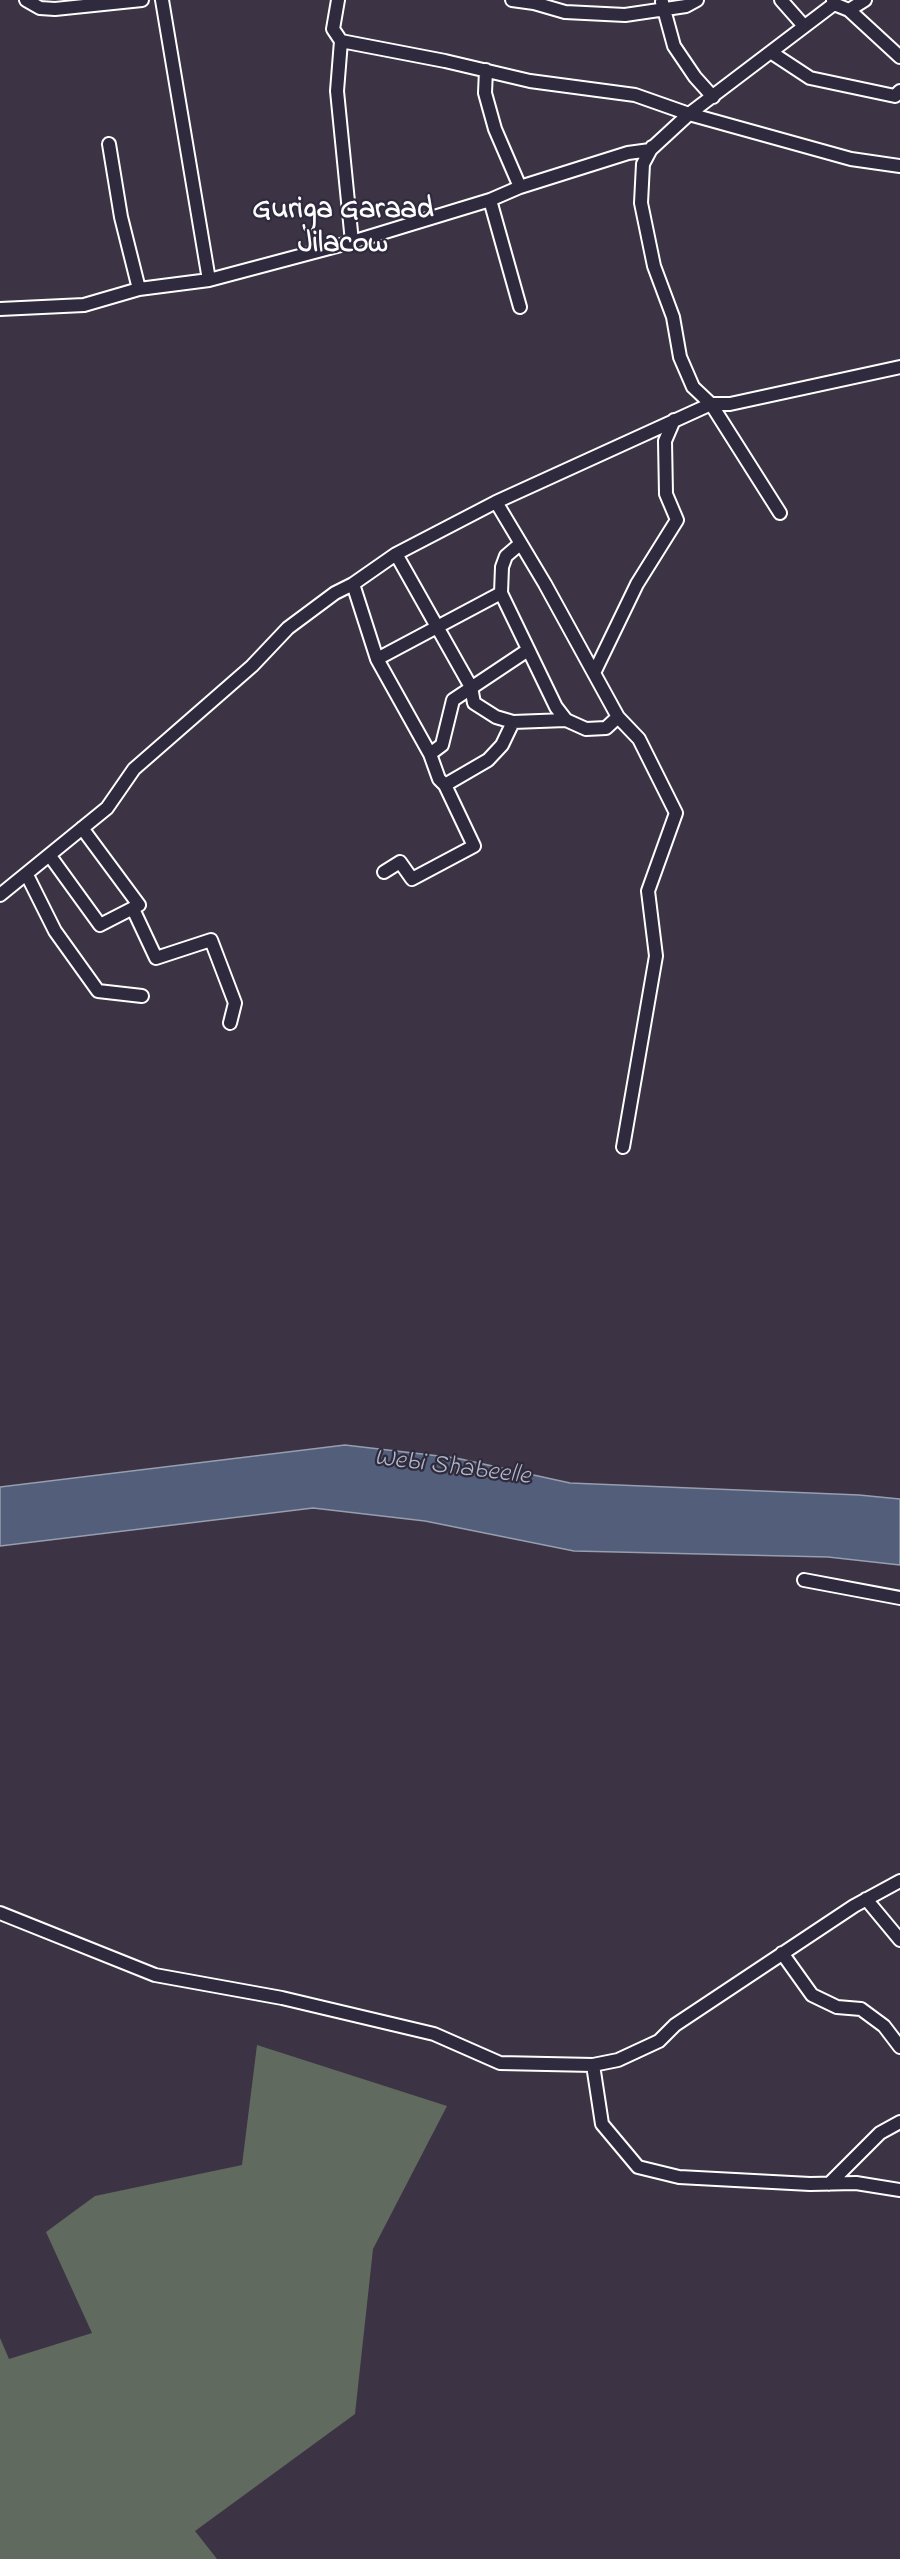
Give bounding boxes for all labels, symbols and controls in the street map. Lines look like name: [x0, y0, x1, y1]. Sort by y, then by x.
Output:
district label: Guriga Garaad Jilacow: [252, 194, 434, 264]
water label: Webi Shabeelle: [372, 1444, 532, 1494]

